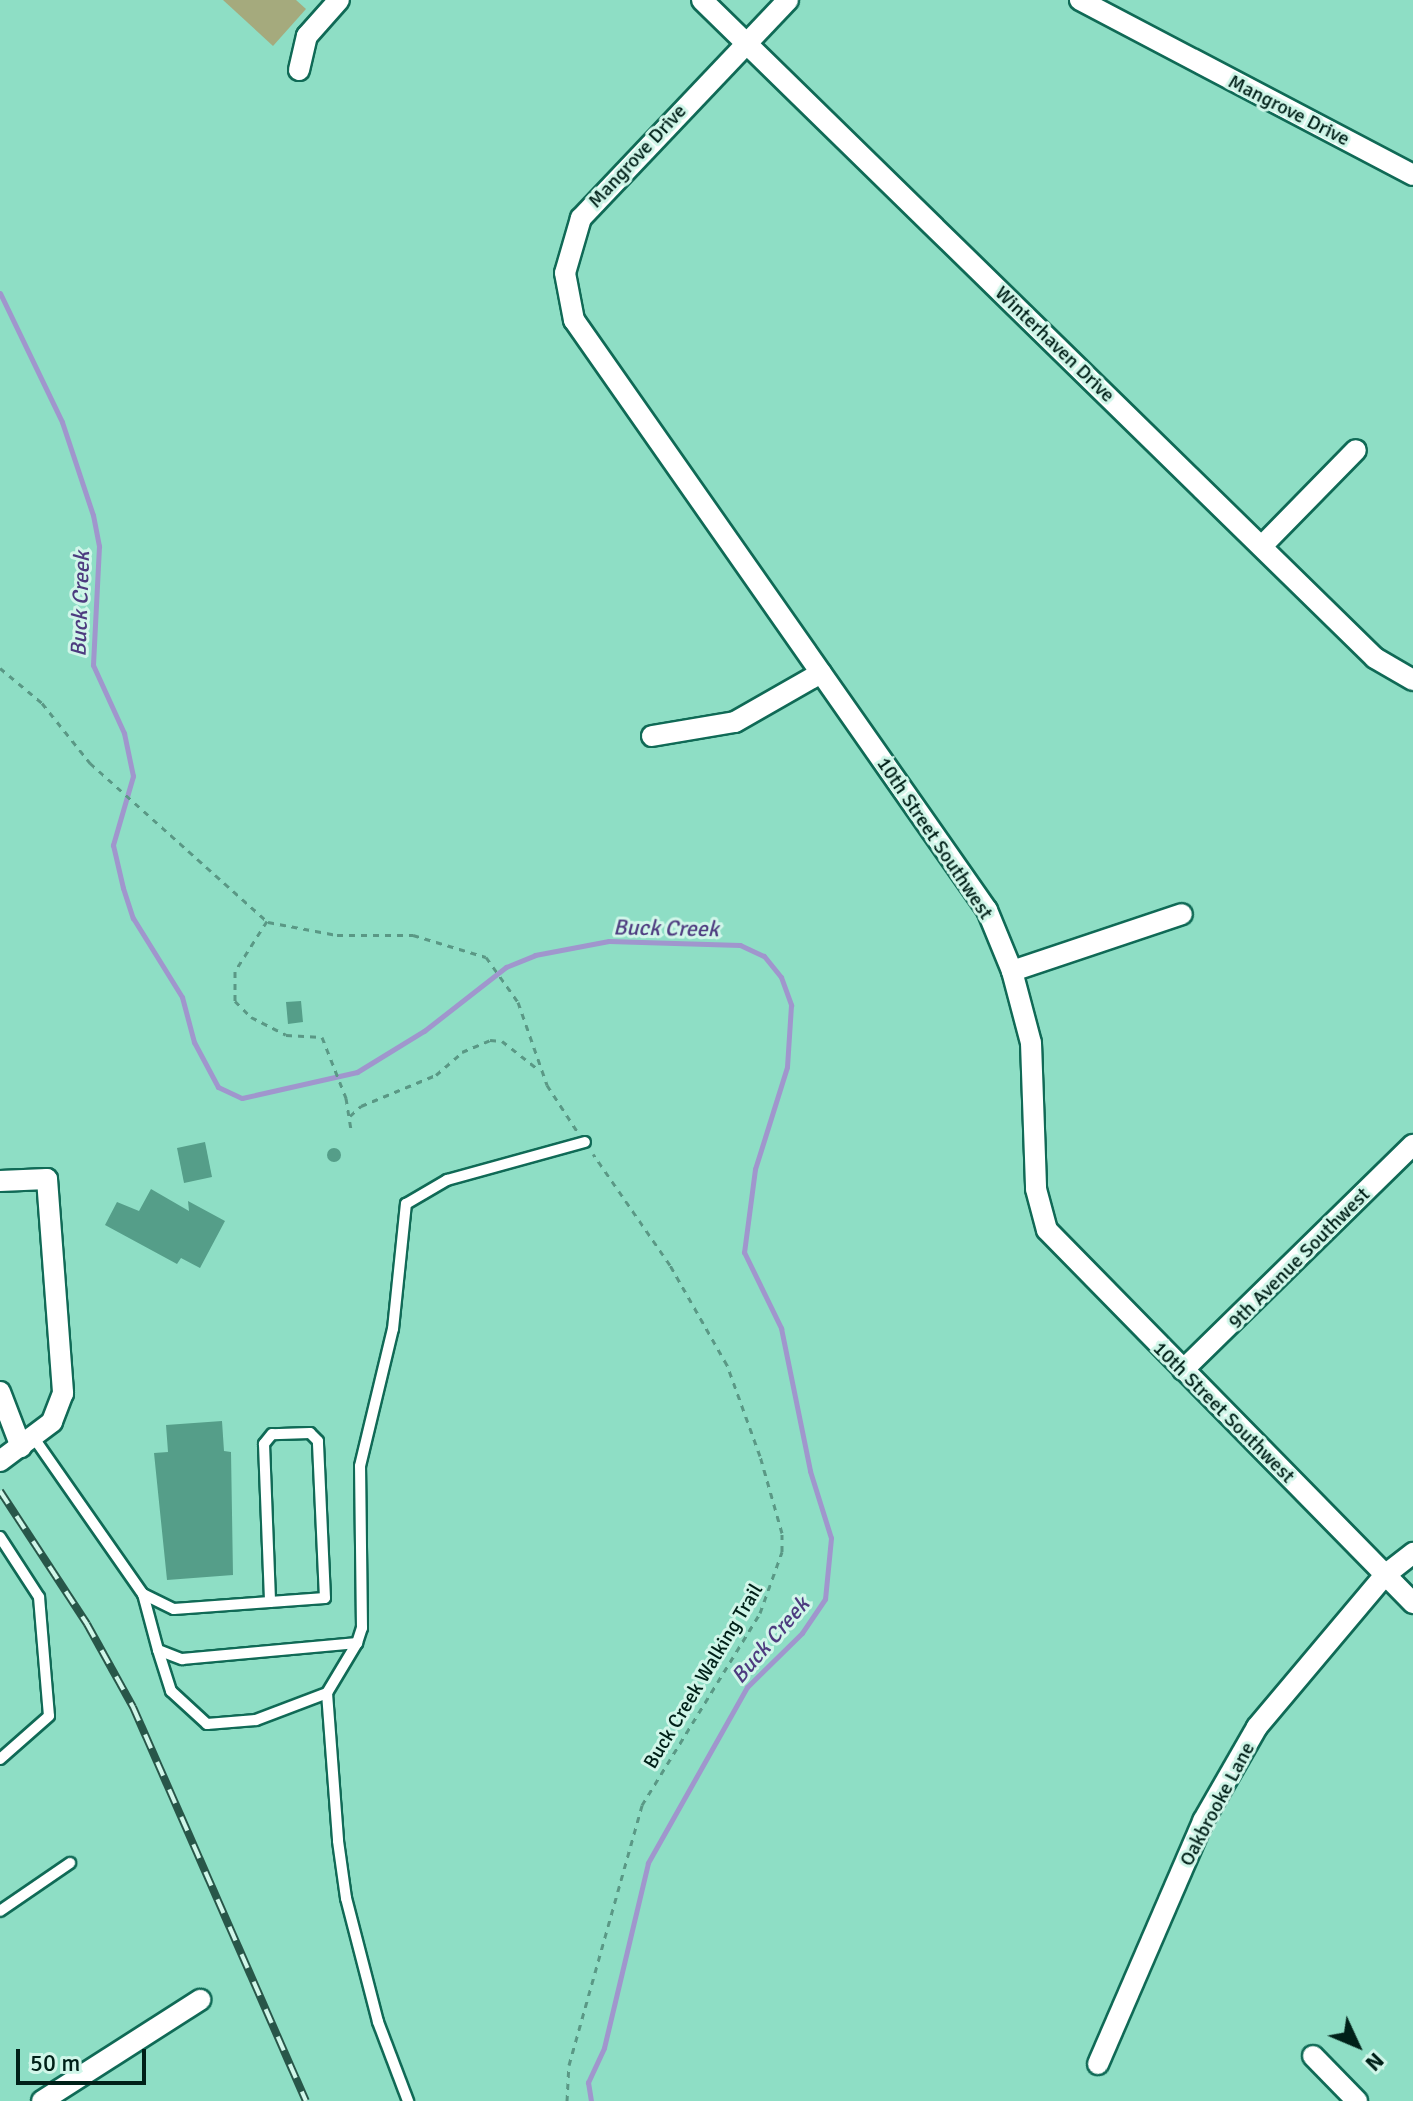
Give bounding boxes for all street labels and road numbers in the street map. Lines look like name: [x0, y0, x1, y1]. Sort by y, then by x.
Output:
street label: Mangrove Drive: [1224, 69, 1354, 151]
street label: Mangrove Drive: [583, 99, 691, 213]
street label: Winterhaven Drive: [990, 281, 1120, 407]
street label: 10th Street Southwest: [872, 752, 998, 924]
street label: 9th Avenue Southwest: [1223, 1182, 1375, 1334]
street label: 10th Street Southwest: [1148, 1336, 1300, 1488]
street label: Buck Creek Walking Trail: [638, 1579, 768, 1773]
street label: Oakbrooke Lane: [1174, 1738, 1260, 1870]

